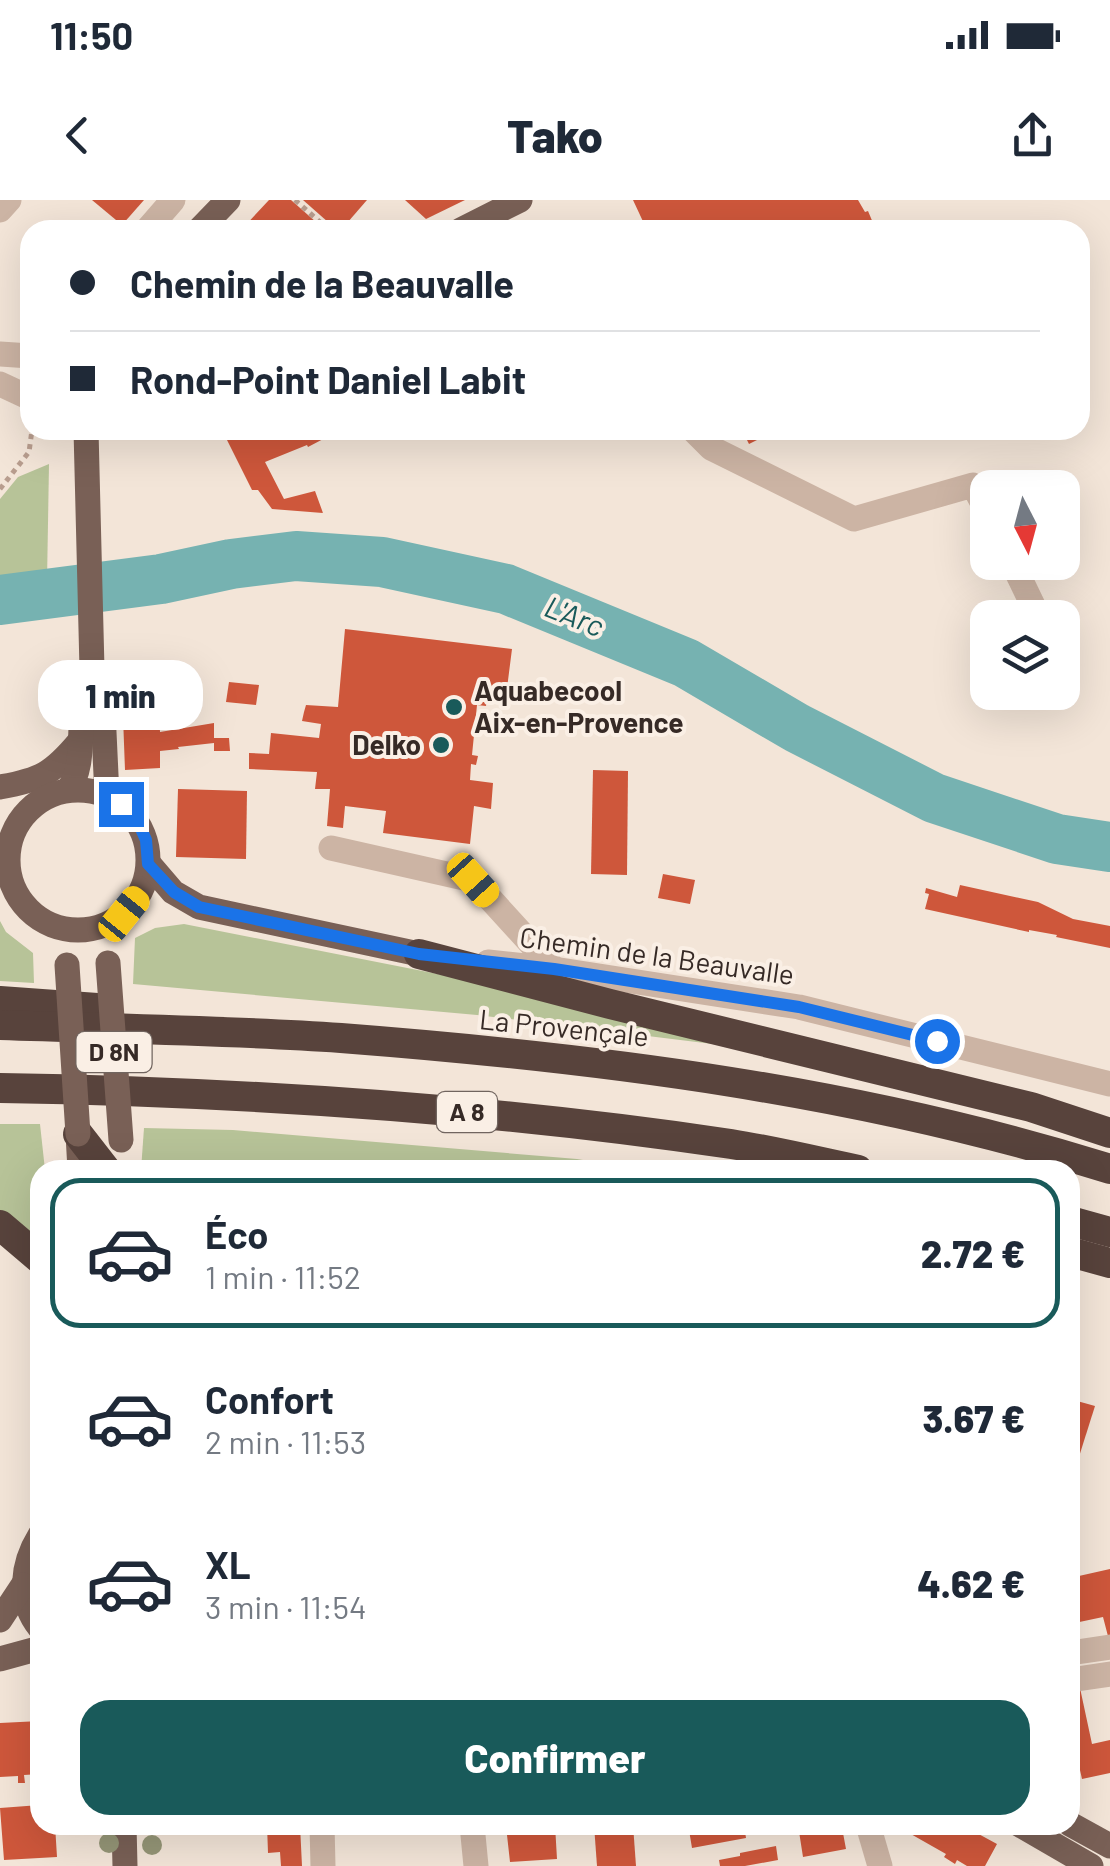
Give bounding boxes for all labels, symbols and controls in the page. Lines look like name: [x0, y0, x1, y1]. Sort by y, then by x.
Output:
text: 11:50: [50, 12, 133, 58]
icon: back: [50, 108, 105, 163]
text: Tako: [507, 108, 603, 162]
icon: share: [1005, 108, 1060, 163]
text: Chemin de la Beauvalle: [130, 260, 514, 306]
text: Rond-Point Daniel Labit: [130, 356, 526, 402]
north arrow: [970, 470, 1080, 580]
map controls: [970, 470, 1080, 710]
water label: L'Arc: [540, 587, 610, 643]
button: layers: [970, 600, 1080, 710]
callout: 1 min: [38, 659, 204, 729]
place label: Aquabecool Aix-en-Provence: [474, 673, 684, 739]
text: 1 min: [85, 676, 156, 714]
marker: Aquabecool Aix-en-Provence: [443, 696, 465, 718]
place label: Delko: [352, 727, 421, 761]
marker: Delko: [430, 734, 452, 756]
route end: [99, 782, 144, 827]
car: [442, 848, 504, 912]
car: [93, 881, 155, 947]
street label: Chemin de la Beauvalle: [518, 919, 797, 991]
street label: La Provençale: [478, 1001, 650, 1053]
route start: [915, 1019, 960, 1064]
road number: D 8N: [76, 1032, 152, 1072]
road number: A 8: [437, 1092, 497, 1132]
icon: car: [85, 1208, 175, 1298]
text: Éco: [205, 1211, 269, 1257]
text: 2.72 €: [921, 1230, 1025, 1276]
text: 1 min · 11:52: [205, 1257, 361, 1295]
icon: car: [85, 1373, 175, 1463]
text: Confort: [205, 1376, 334, 1422]
text: 3.67 €: [922, 1395, 1025, 1441]
text: 2 min · 11:53: [205, 1422, 366, 1460]
icon: car: [85, 1538, 175, 1628]
text: XL: [205, 1541, 251, 1587]
text: 4.62 €: [917, 1560, 1025, 1606]
text: 3 min · 11:54: [205, 1587, 367, 1625]
button: Confirmer: [80, 1700, 1030, 1815]

